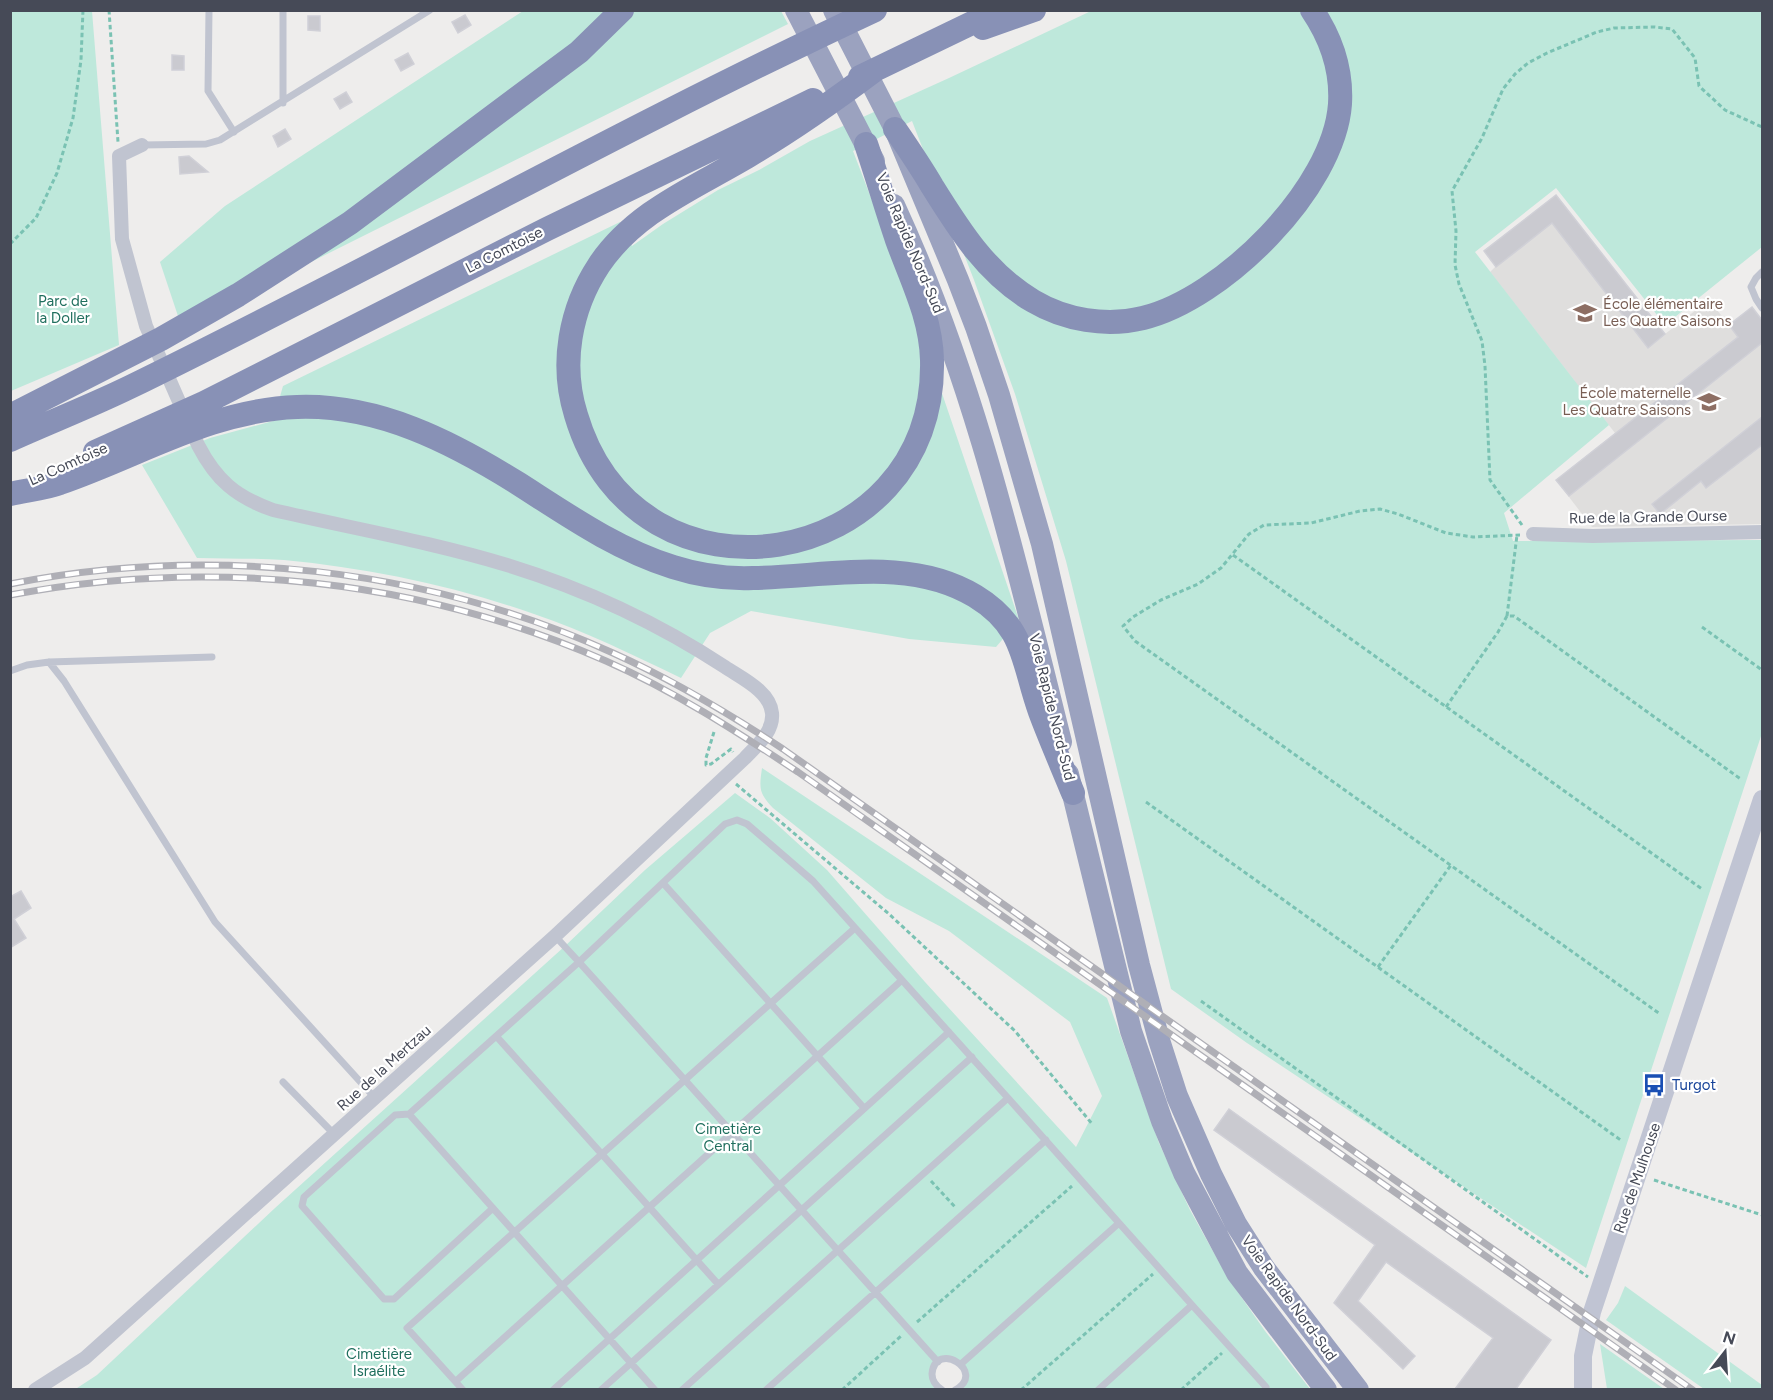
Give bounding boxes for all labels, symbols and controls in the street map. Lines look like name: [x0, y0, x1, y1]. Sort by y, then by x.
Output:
street label: Voie Rapide Nord-Sud: [872, 170, 948, 316]
street label: La Comtoise: [462, 223, 546, 277]
park label: Parc de la Doller: [36, 292, 90, 327]
place label: École élémentaire Les Quatre Saisons: [1603, 295, 1731, 330]
school or university icon: École élémentaire Les Quatre Saisons: [1572, 300, 1598, 326]
place label: École maternelle Les Quatre Saisons: [1563, 384, 1691, 419]
school or university icon: École maternelle Les Quatre Saisons: [1696, 389, 1722, 415]
street label: La Comtoise: [26, 439, 110, 489]
street label: Rue de la Grande Ourse: [1569, 507, 1727, 527]
street label: Voie Rapide Nord-Sud: [1025, 632, 1079, 782]
street label: Rue de la Mertzau: [333, 1021, 435, 1115]
bus stop icon: Turgot: [1641, 1072, 1667, 1098]
place label: Turgot: [1672, 1076, 1717, 1094]
park label: Cimetière Central: [695, 1120, 761, 1155]
street label: Rue de Mulhouse: [1610, 1121, 1664, 1235]
street label: Voie Rapide Nord-Sud: [1237, 1232, 1341, 1364]
north arrow: [1695, 1322, 1755, 1382]
text: N: [1721, 1327, 1738, 1349]
park label: Cimetière Israélite: [346, 1345, 412, 1380]

